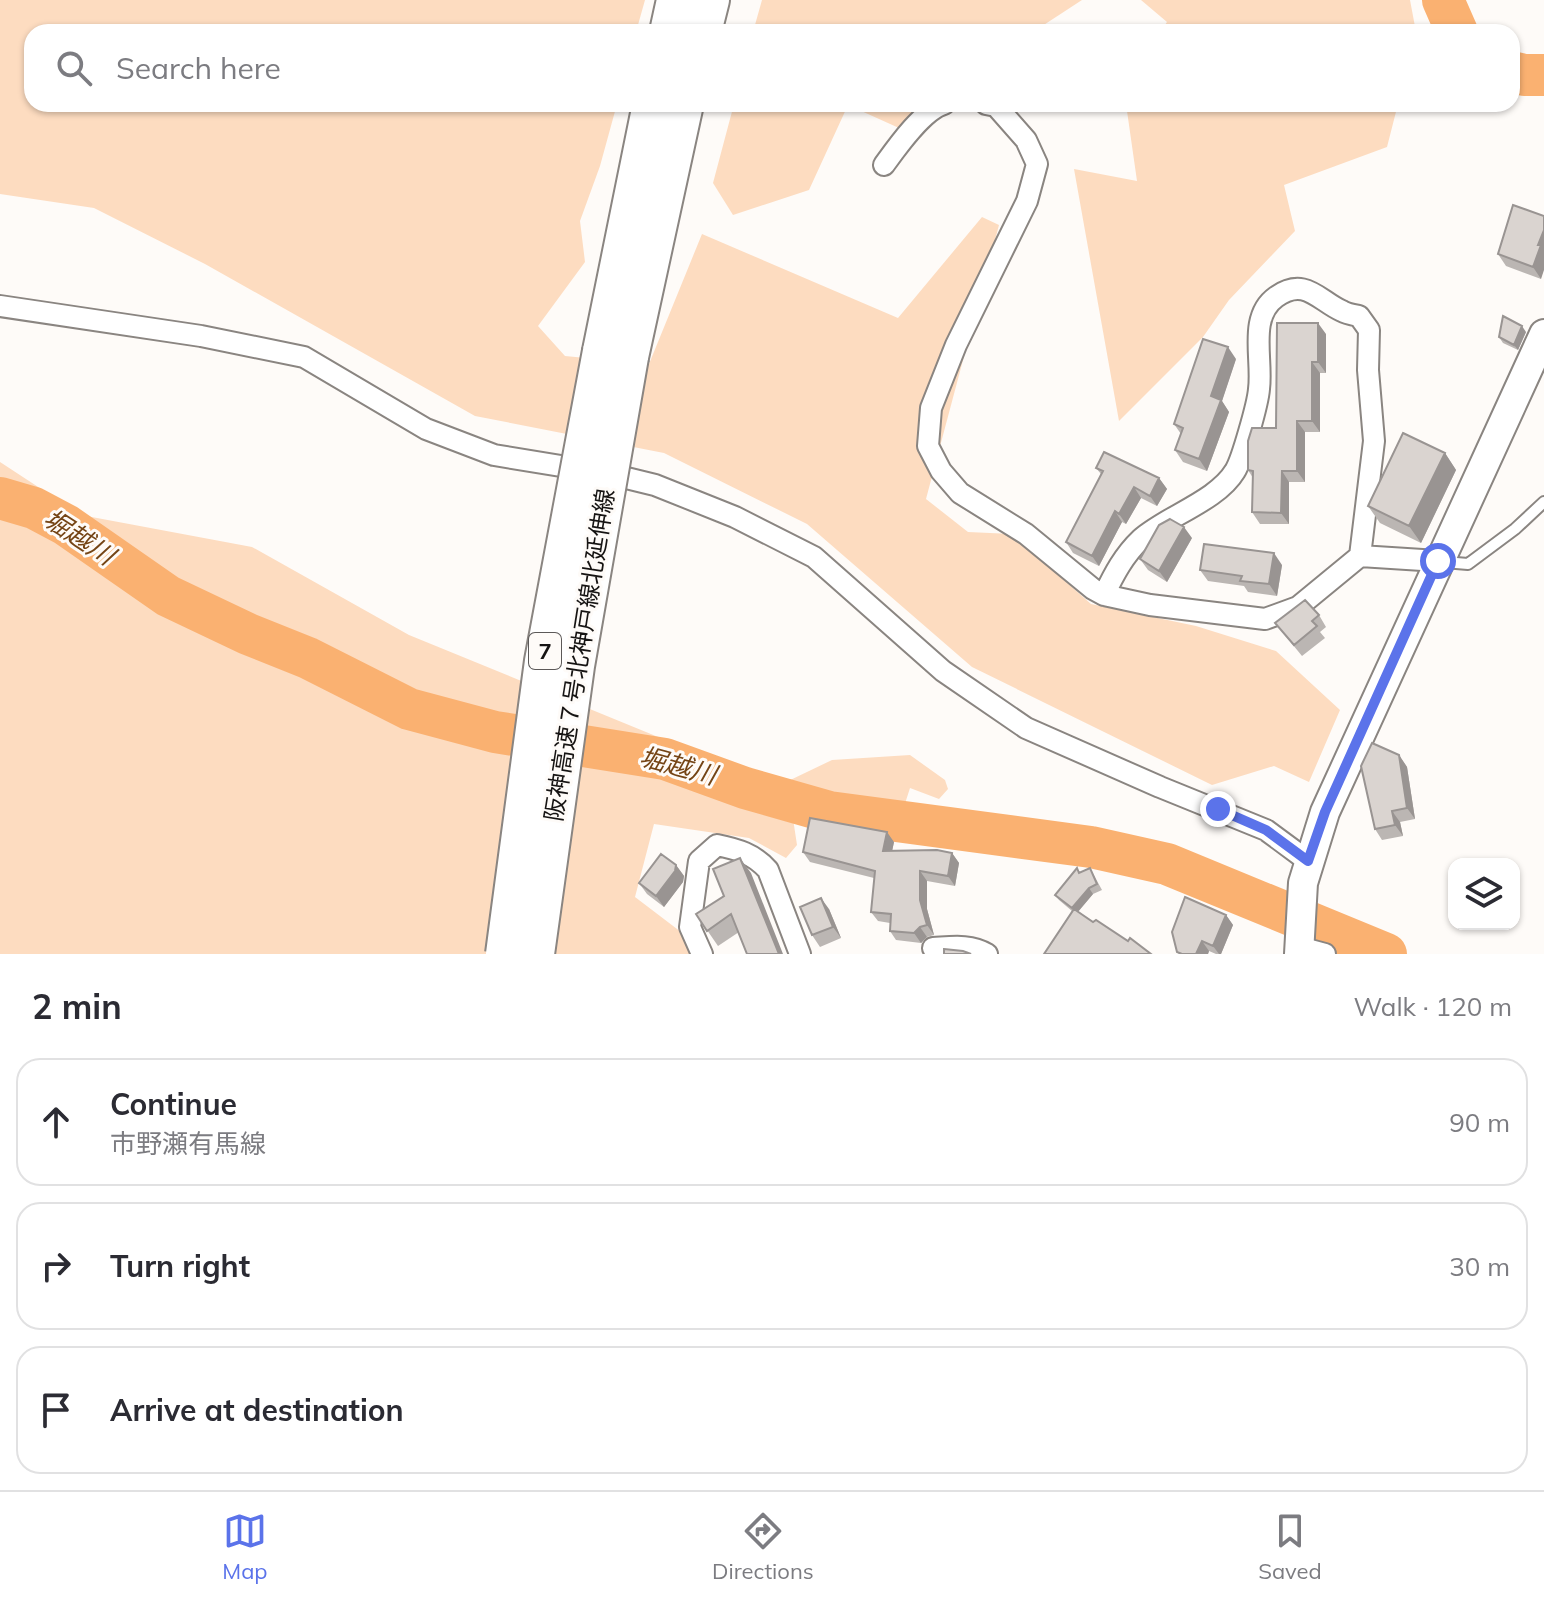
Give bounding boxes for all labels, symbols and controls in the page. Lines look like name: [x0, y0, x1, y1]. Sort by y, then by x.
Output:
search box: [24, 24, 1520, 112]
icon: search: [52, 46, 96, 90]
text: Search here: [116, 49, 281, 87]
street label: 阪神高速７号北神戸線北延伸線: [538, 487, 620, 823]
water label: 堀越川: [38, 501, 123, 573]
route start: [1420, 543, 1456, 579]
road number: 7: [529, 633, 561, 669]
water label: 堀越川: [636, 739, 723, 792]
route end: [1200, 791, 1236, 827]
map controls: [1448, 858, 1520, 930]
button: layers: [1448, 858, 1520, 930]
text: 2 min: [32, 985, 122, 1028]
text: Walk · 120 m: [1353, 990, 1512, 1023]
text: Continue: [110, 1085, 237, 1123]
icon: ahead: [34, 1100, 78, 1144]
text: 90 m: [1449, 1106, 1510, 1139]
text: 市野瀬有馬線: [110, 1127, 266, 1160]
icon: right: [34, 1244, 78, 1288]
text: Turn right: [110, 1247, 250, 1285]
text: 30 m: [1449, 1250, 1510, 1283]
icon: arrive: [34, 1388, 78, 1432]
text: Arrive at destination: [110, 1391, 404, 1429]
tab: Map: [222, 1509, 268, 1585]
tab: Directions: [712, 1509, 814, 1585]
tab: Saved: [1258, 1509, 1322, 1585]

